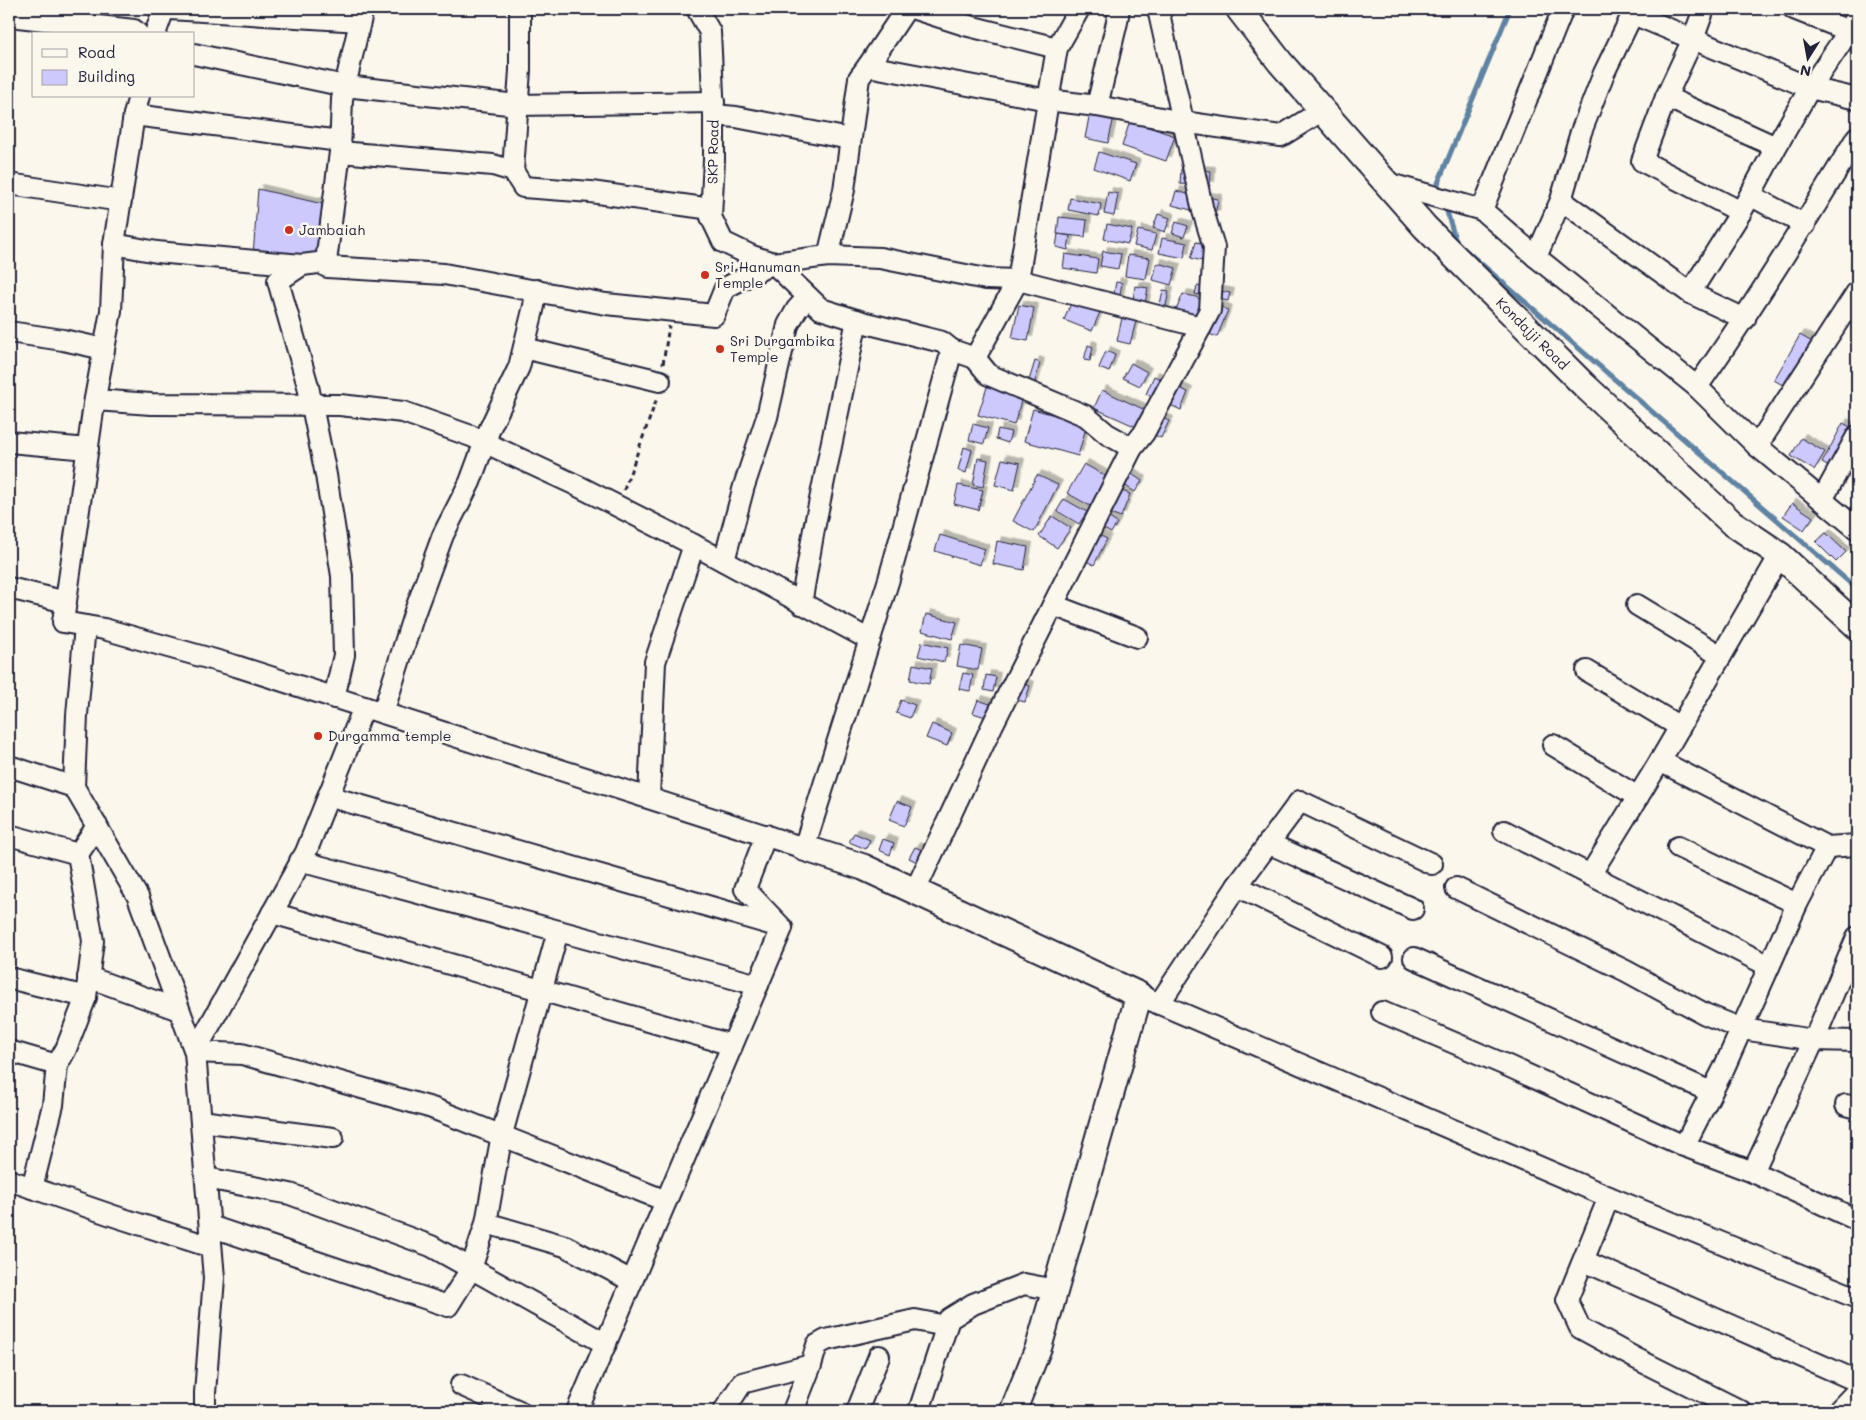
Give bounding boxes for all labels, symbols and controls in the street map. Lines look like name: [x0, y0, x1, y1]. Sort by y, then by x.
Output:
legend: [32, 32, 195, 98]
north arrow: [1784, 32, 1834, 82]
text: Road: [78, 42, 115, 62]
text: N: [1798, 61, 1812, 82]
text: Building: [78, 66, 135, 86]
street label: SKP Road: [702, 120, 723, 184]
place label: Jambaiah: [299, 220, 365, 239]
marker: Jambaiah: [283, 224, 295, 236]
place label: Sri Hanuman Temple: [715, 257, 800, 292]
marker: Sri Hanuman Temple: [699, 269, 711, 281]
street label: Kondajji Road: [1492, 293, 1573, 374]
place label: Sri Durgambika Temple: [730, 331, 835, 366]
marker: Sri Durgambika Temple: [714, 343, 726, 355]
place label: Durgamma temple: [328, 726, 451, 745]
marker: Durgamma temple: [312, 730, 324, 742]

